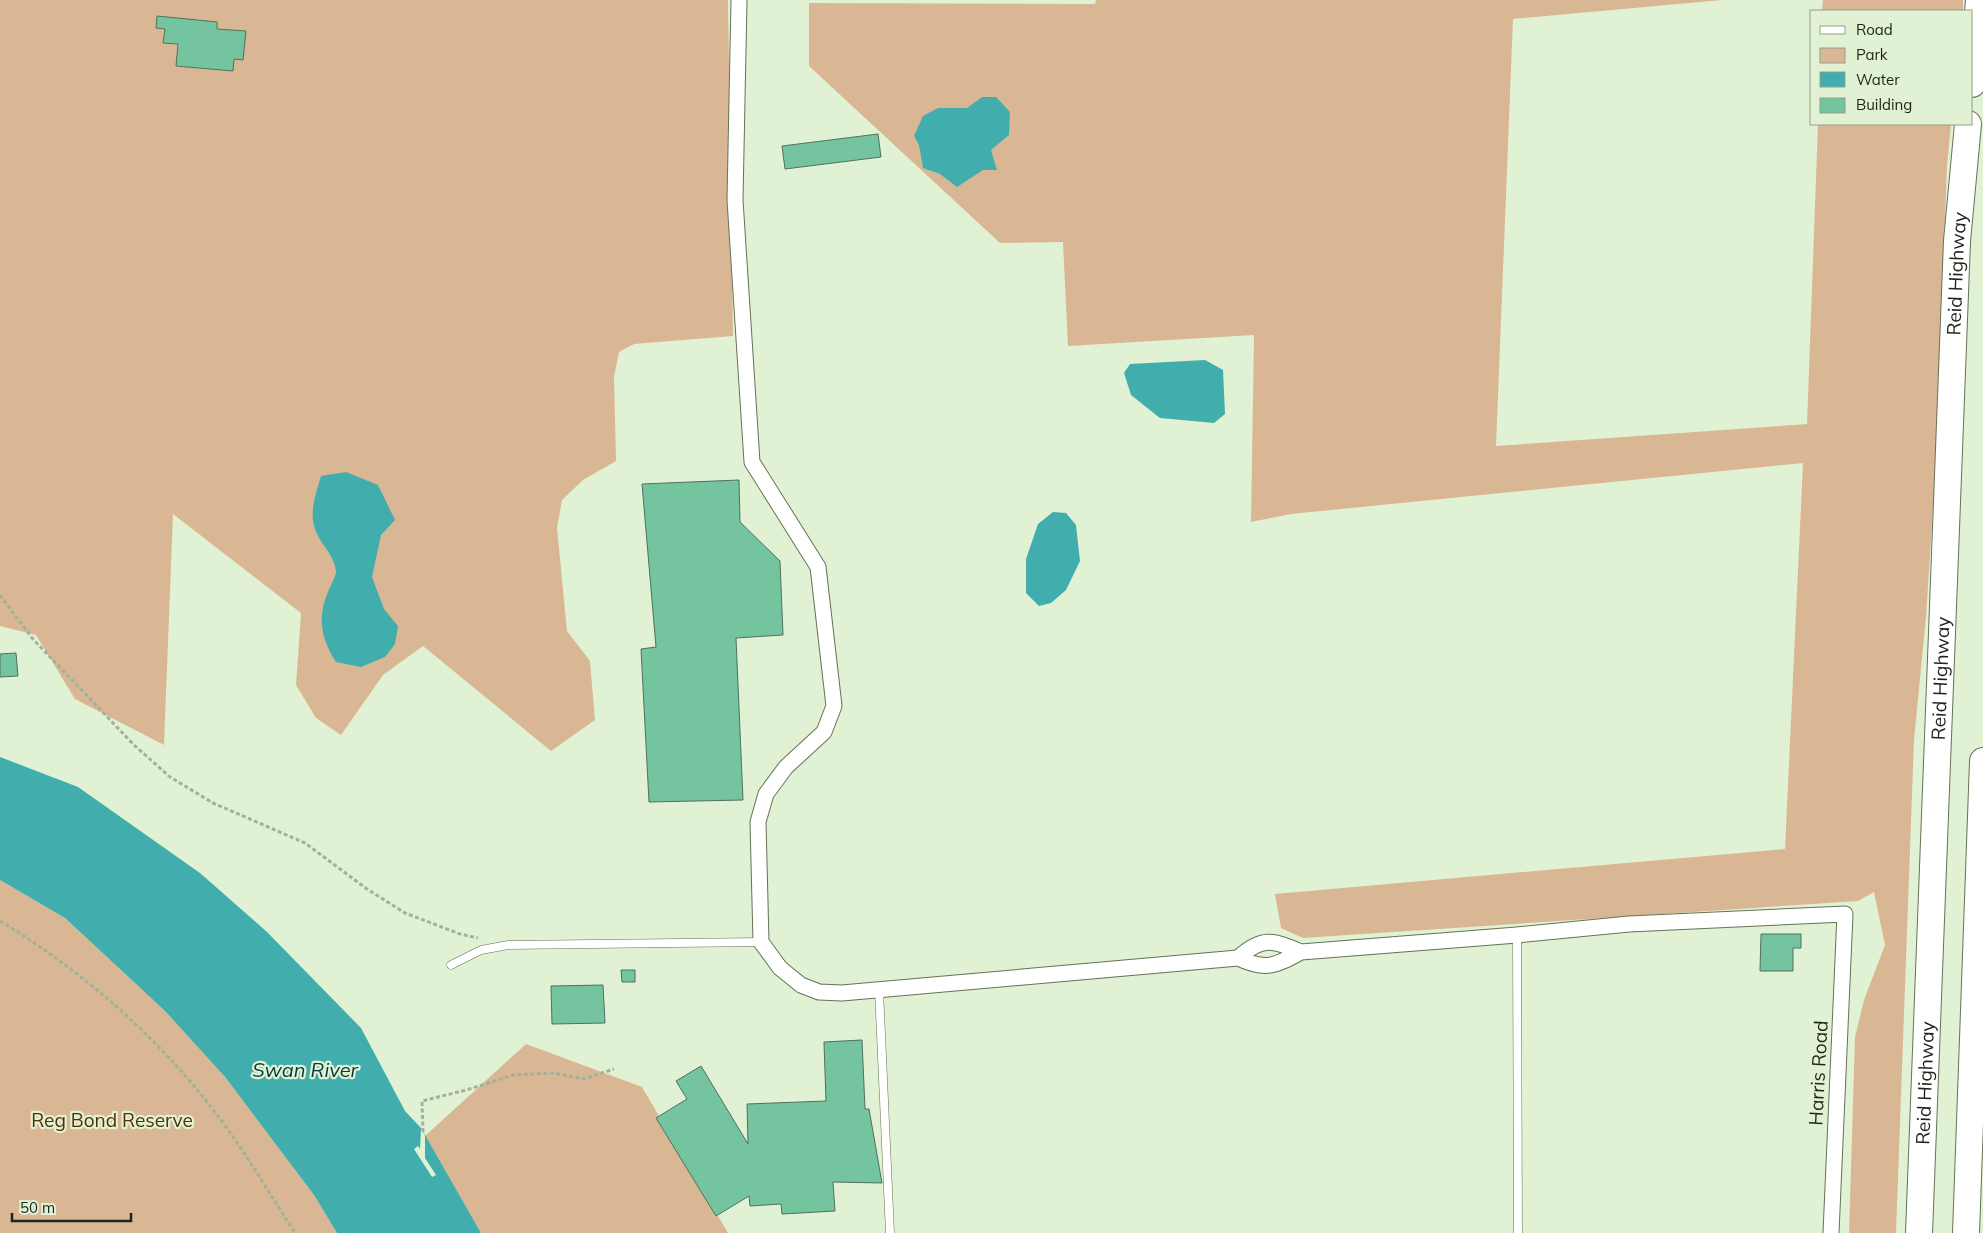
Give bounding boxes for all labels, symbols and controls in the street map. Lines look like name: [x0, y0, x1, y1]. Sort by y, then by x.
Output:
legend: [1810, 10, 1973, 125]
text: Road: [1856, 20, 1893, 39]
text: Park: [1856, 45, 1888, 64]
text: Water: [1856, 70, 1900, 89]
text: Building: [1856, 95, 1912, 114]
street label: Reid Highway: [1941, 211, 1972, 336]
street label: Reid Highway: [1926, 616, 1955, 741]
street label: Harris Road: [1803, 1020, 1833, 1126]
street label: Reid Highway: [1910, 1021, 1939, 1145]
water label: Swan River: [252, 1057, 359, 1082]
park label: Reg Bond Reserve: [31, 1108, 193, 1132]
scale bar: [12, 1190, 131, 1222]
text: 50 m: [20, 1198, 55, 1217]

